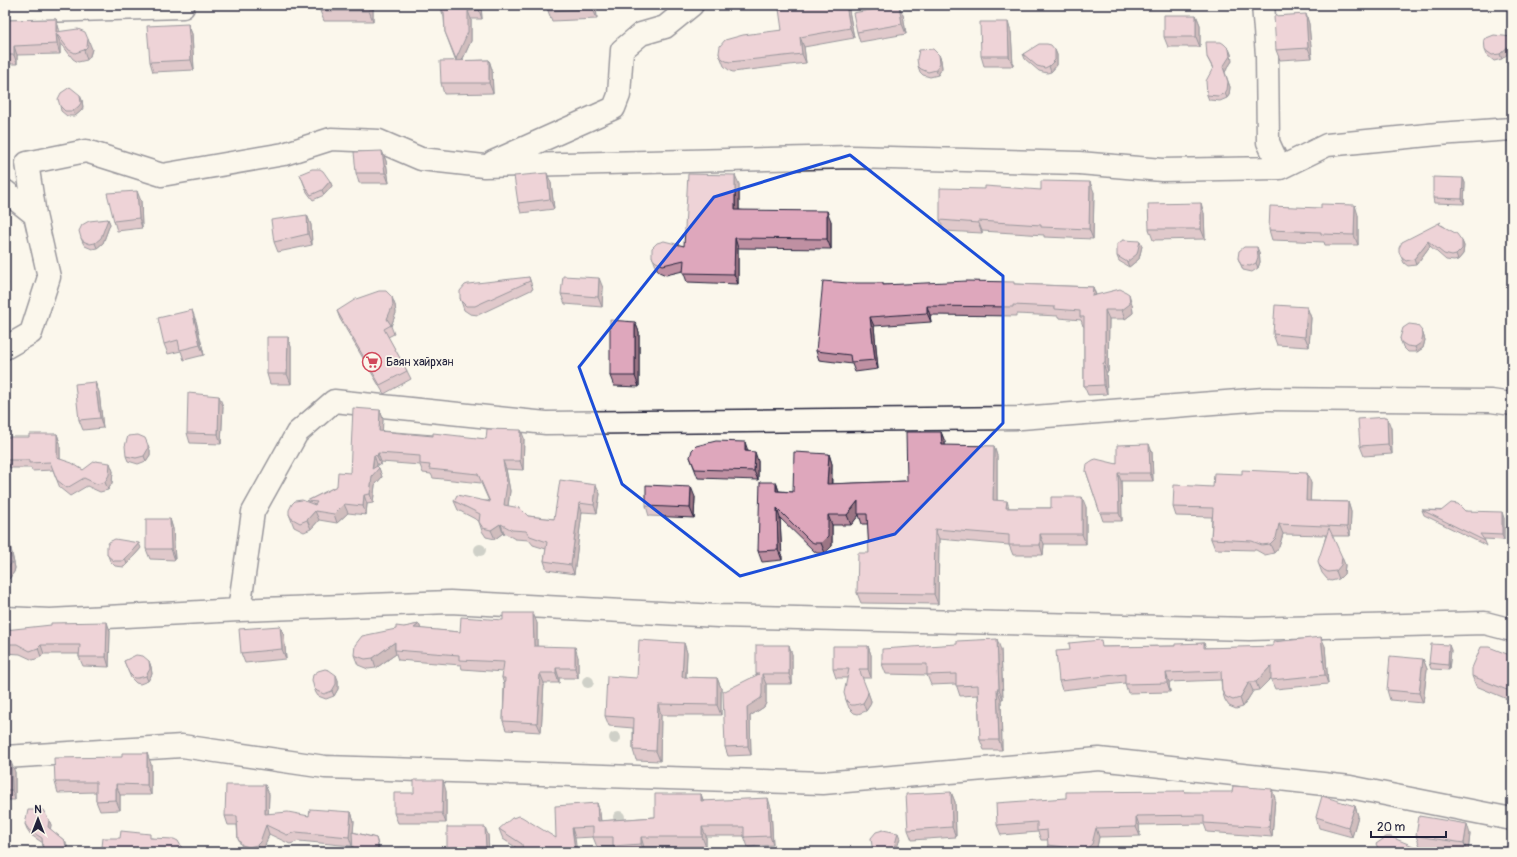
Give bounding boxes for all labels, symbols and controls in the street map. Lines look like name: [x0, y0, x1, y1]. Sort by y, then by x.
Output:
supermarket icon: Баян хайрхан: [361, 351, 383, 373]
place label: Баян хайрхан: [386, 355, 454, 370]
north arrow: [18, 799, 58, 839]
text: N: [34, 803, 42, 816]
scale bar: [1371, 813, 1446, 839]
text: 20 m: [1377, 820, 1406, 835]

